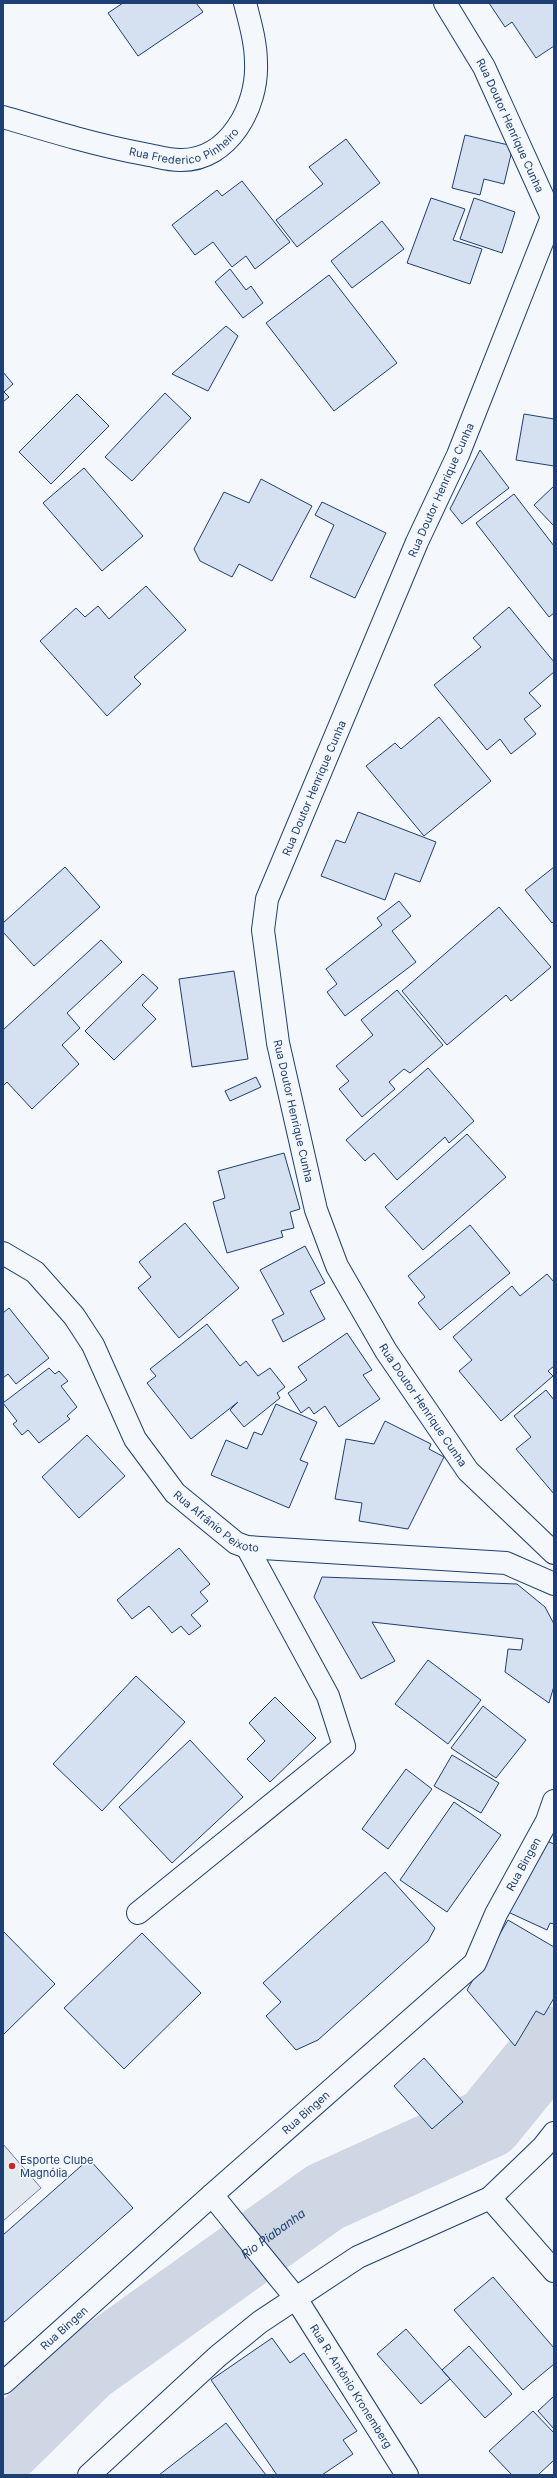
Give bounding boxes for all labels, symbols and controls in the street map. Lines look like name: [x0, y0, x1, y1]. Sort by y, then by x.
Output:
street label: Rua Doutor Henrique Cunha: [473, 56, 547, 195]
street label: Rua Frederico Pinheiro: [128, 125, 242, 167]
street label: Rua Doutor Henrique Cunha: [405, 421, 477, 559]
street label: Rua Doutor Henrique Cunha: [279, 718, 349, 858]
street label: Rua Doutor Henrique Cunha: [270, 1038, 317, 1184]
street label: Rua Doutor Henrique Cunha: [376, 1341, 470, 1469]
street label: Rua Afrânio Peixoto: [171, 1488, 260, 1555]
street label: Rua Bingen: [503, 1835, 544, 1893]
street label: Rua Bingen: [279, 2088, 332, 2137]
place label: Esporte Clube Magnólia: [20, 2153, 93, 2180]
marker: Esporte Clube Magnólia: [7, 2161, 17, 2171]
water label: Rio Piabanha: [238, 2205, 308, 2262]
street label: Rua Bingen: [37, 2303, 91, 2353]
street label: Rua R. Antônio Kronemberg: [307, 2322, 395, 2451]

